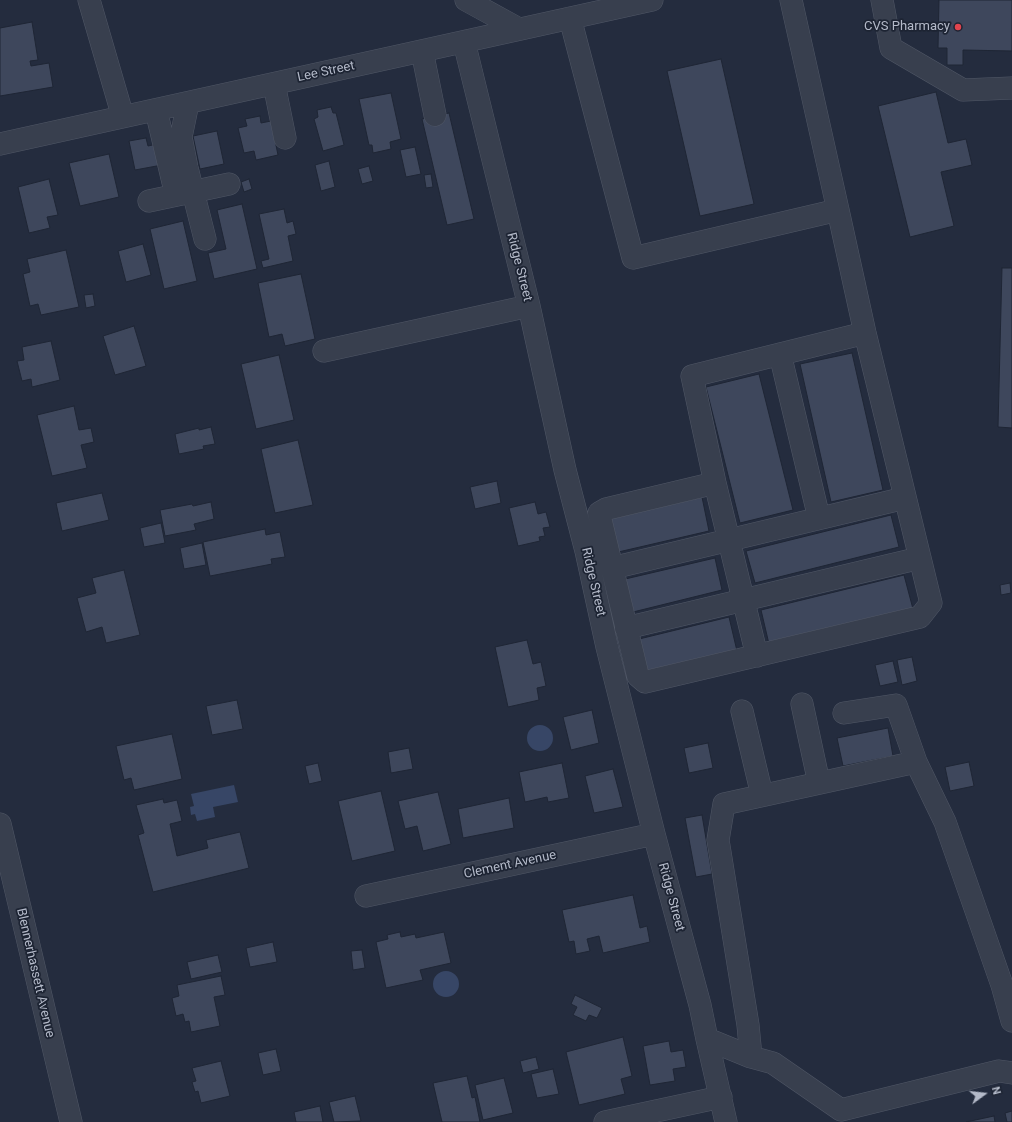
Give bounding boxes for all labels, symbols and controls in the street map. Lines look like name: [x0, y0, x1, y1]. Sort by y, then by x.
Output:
place label: CVS Pharmacy: [864, 19, 950, 35]
marker: CVS Pharmacy: [953, 22, 963, 32]
street label: Lee Street: [296, 58, 356, 86]
street label: Ridge Street: [503, 231, 535, 303]
street label: Ridge Street: [578, 546, 608, 618]
street label: Clement Avenue: [462, 848, 558, 882]
street label: Ridge Street: [654, 861, 688, 933]
street label: Blennerhassett Avenue: [12, 907, 58, 1039]
north arrow: [964, 1074, 1004, 1114]
text: N: [989, 1085, 1003, 1096]

